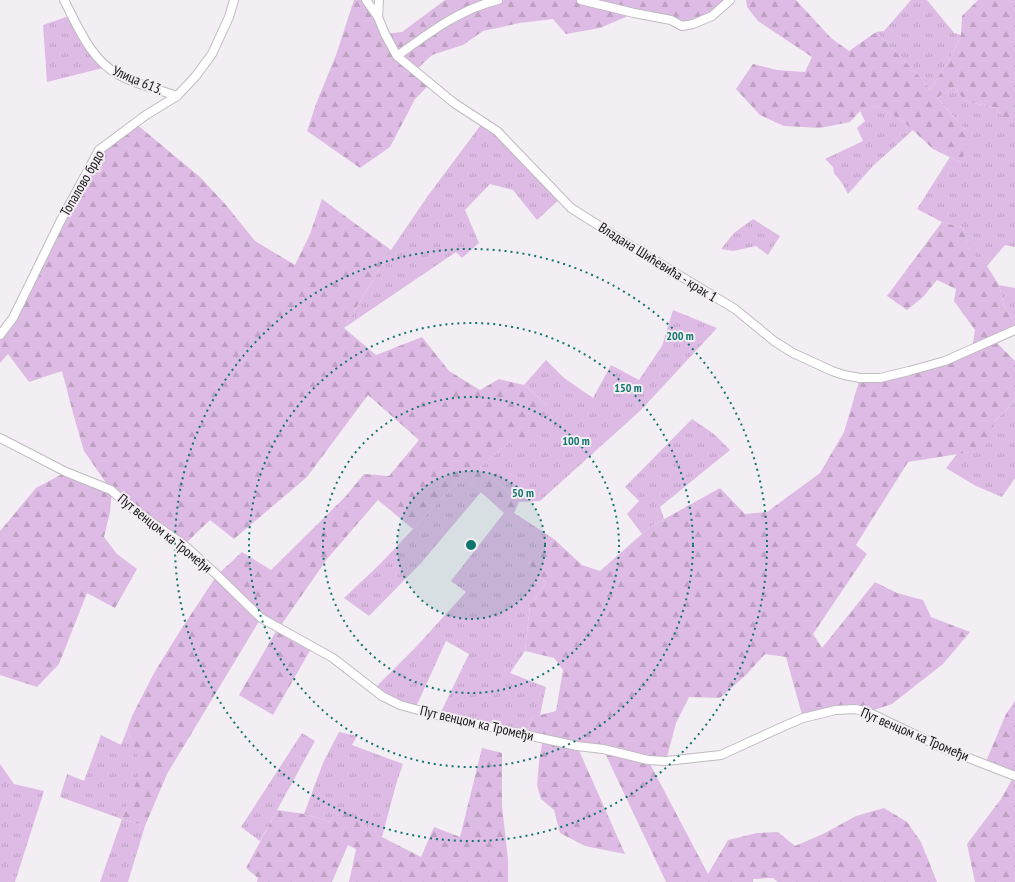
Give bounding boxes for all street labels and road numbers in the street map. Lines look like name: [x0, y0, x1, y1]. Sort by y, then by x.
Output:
street label: Улица 613.: [110, 61, 166, 99]
street label: Топалово брдо: [56, 147, 108, 219]
street label: Владана Шићевића - крак 1: [595, 218, 721, 306]
street label: Пут венцом ка Тромеђи: [114, 489, 216, 577]
street label: Пут венцом ка Тромеђи: [418, 701, 536, 745]
street label: Пут венцом ка Тромеђи: [858, 703, 972, 765]

